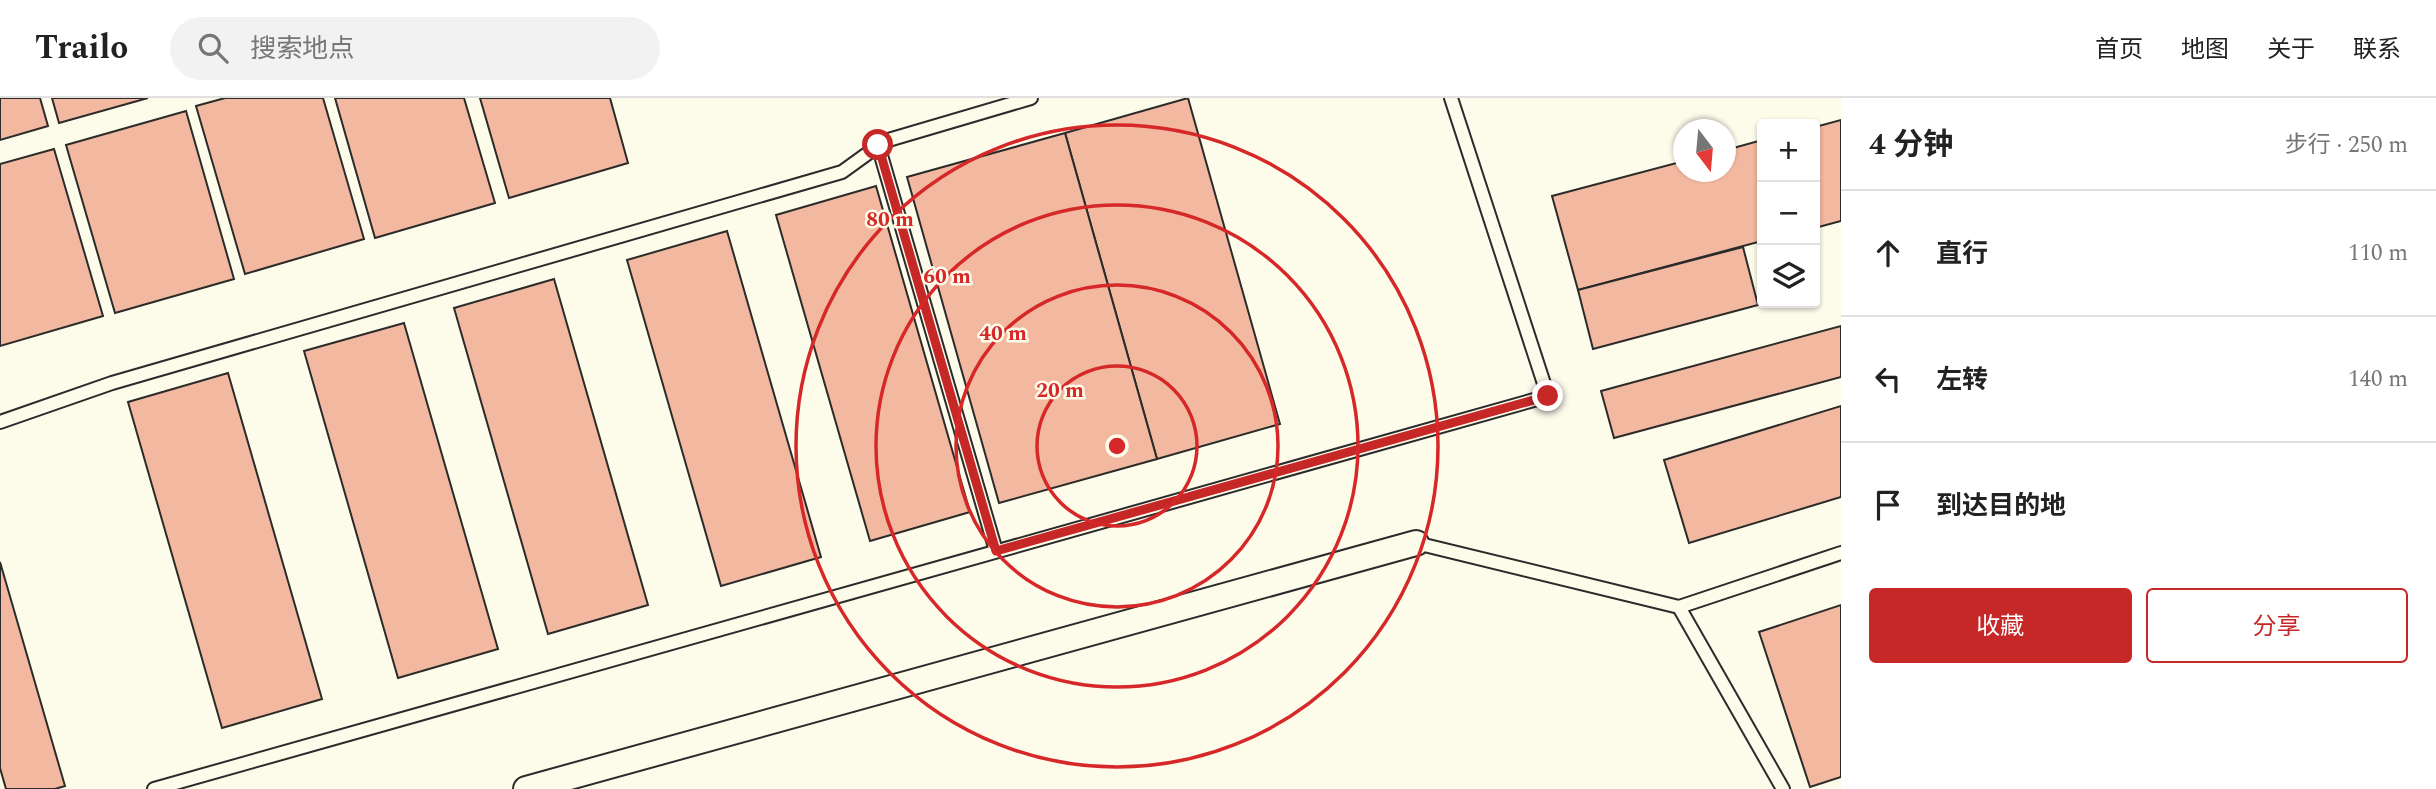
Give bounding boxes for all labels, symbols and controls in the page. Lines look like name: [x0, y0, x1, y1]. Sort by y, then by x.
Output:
search box: [170, 17, 660, 80]
text: Trailo: [35, 23, 128, 73]
icon: search: [194, 29, 232, 67]
text: 搜索地点: [250, 29, 354, 69]
text: 首页: [2095, 32, 2143, 68]
text: 地图: [2181, 32, 2229, 68]
text: 关于: [2267, 32, 2315, 68]
text: 联系: [2353, 32, 2401, 68]
north arrow: [1673, 119, 1736, 182]
map controls: [1757, 119, 1820, 308]
button: +: [1757, 119, 1820, 182]
text: 4 分钟: [1869, 122, 1953, 168]
text: 步行 · 250 m: [2285, 128, 2408, 163]
route start: [862, 129, 893, 160]
button: −: [1757, 182, 1820, 245]
text: 80 m: [866, 204, 914, 236]
icon: ahead: [1869, 234, 1907, 272]
text: 直行: [1936, 234, 1988, 274]
text: 110 m: [2348, 236, 2408, 271]
button: layers: [1757, 245, 1820, 308]
text: 60 m: [923, 261, 971, 293]
text: 40 m: [979, 318, 1027, 350]
icon: left: [1869, 360, 1907, 398]
text: 左转: [1936, 360, 1988, 400]
text: 140 m: [2348, 362, 2408, 397]
text: 20 m: [1036, 375, 1084, 407]
route end: [1532, 380, 1563, 411]
centre of rings: [1105, 434, 1129, 458]
icon: arrive: [1869, 486, 1907, 524]
text: 到达目的地: [1936, 486, 2066, 526]
button: 收藏: [1869, 588, 2132, 663]
button: 分享: [2146, 588, 2408, 663]

